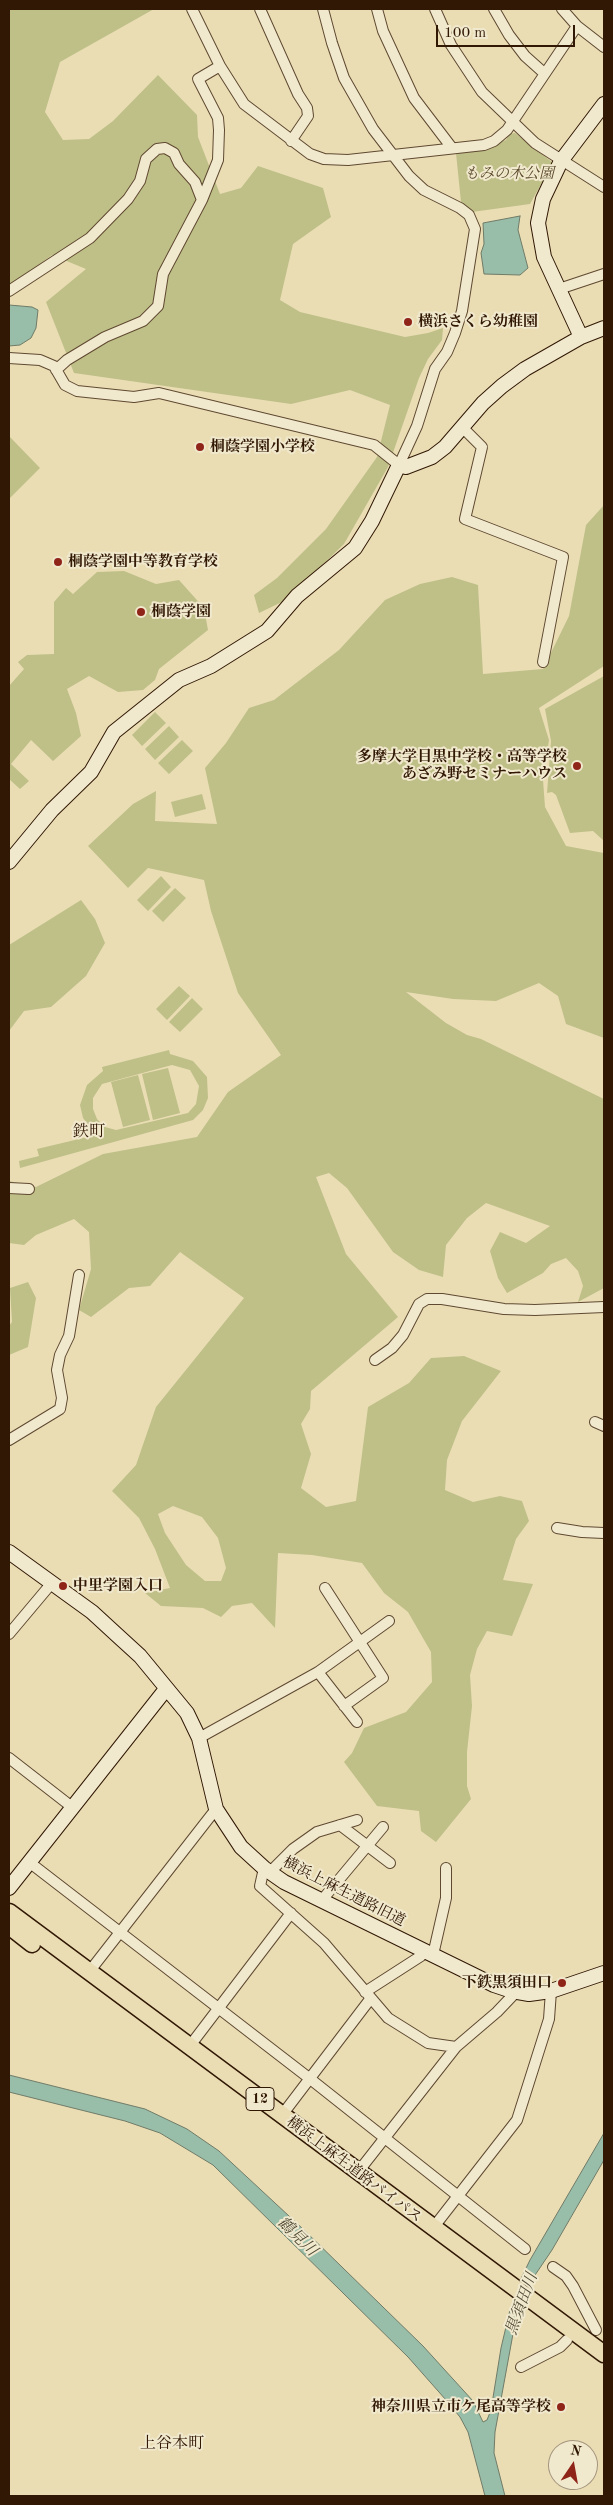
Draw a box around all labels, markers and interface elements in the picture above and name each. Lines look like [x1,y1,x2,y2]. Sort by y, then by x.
scale bar [438,15,577,47]
text: 100 m [444,26,486,41]
park label: もみの木公園 [464,165,554,183]
place label: 横浜さくら幼稚園 [418,313,538,331]
marker: 横浜さくら幼稚園 [402,316,414,328]
place label: 桐蔭学園小学校 [210,438,315,456]
marker: 桐蔭学園小学校 [194,441,206,453]
place label: 桐蔭学園中等教育学校 [68,553,218,571]
marker: 桐蔭学園中等教育学校 [52,556,64,568]
place label: 桐蔭学園 [151,603,211,621]
marker: 桐蔭学園 [135,606,147,618]
place label: 多摩大学目黒中学校・高等学校 あざみ野セミナーハウス [357,748,567,783]
marker: 多摩大学目黒中学校・高等学校 あざみ野セミナーハウス [571,760,583,772]
district label: 鉄町 [73,1122,105,1142]
place label: 中里学園入口 [73,1577,163,1595]
marker: 中里学園入口 [57,1580,69,1592]
street label: 横浜上麻生道路旧道 [280,1853,408,1931]
place label: 下鉄黒須田口 [462,1974,552,1992]
marker: 下鉄黒須田口 [556,1977,568,1989]
road number: 12 [246,2088,274,2110]
street label: 横浜上麻生道路バイパス [283,2113,425,2227]
water label: 鶴見川 [273,2213,321,2261]
water label: 黒須田川 [502,2271,542,2337]
place label: 神奈川県立市ケ尾高等学校 [371,2398,551,2416]
marker: 神奈川県立市ケ尾高等学校 [555,2401,567,2413]
district label: 上谷本町 [140,2434,204,2454]
north arrow [548,2440,598,2490]
text: N [569,2443,583,2459]

